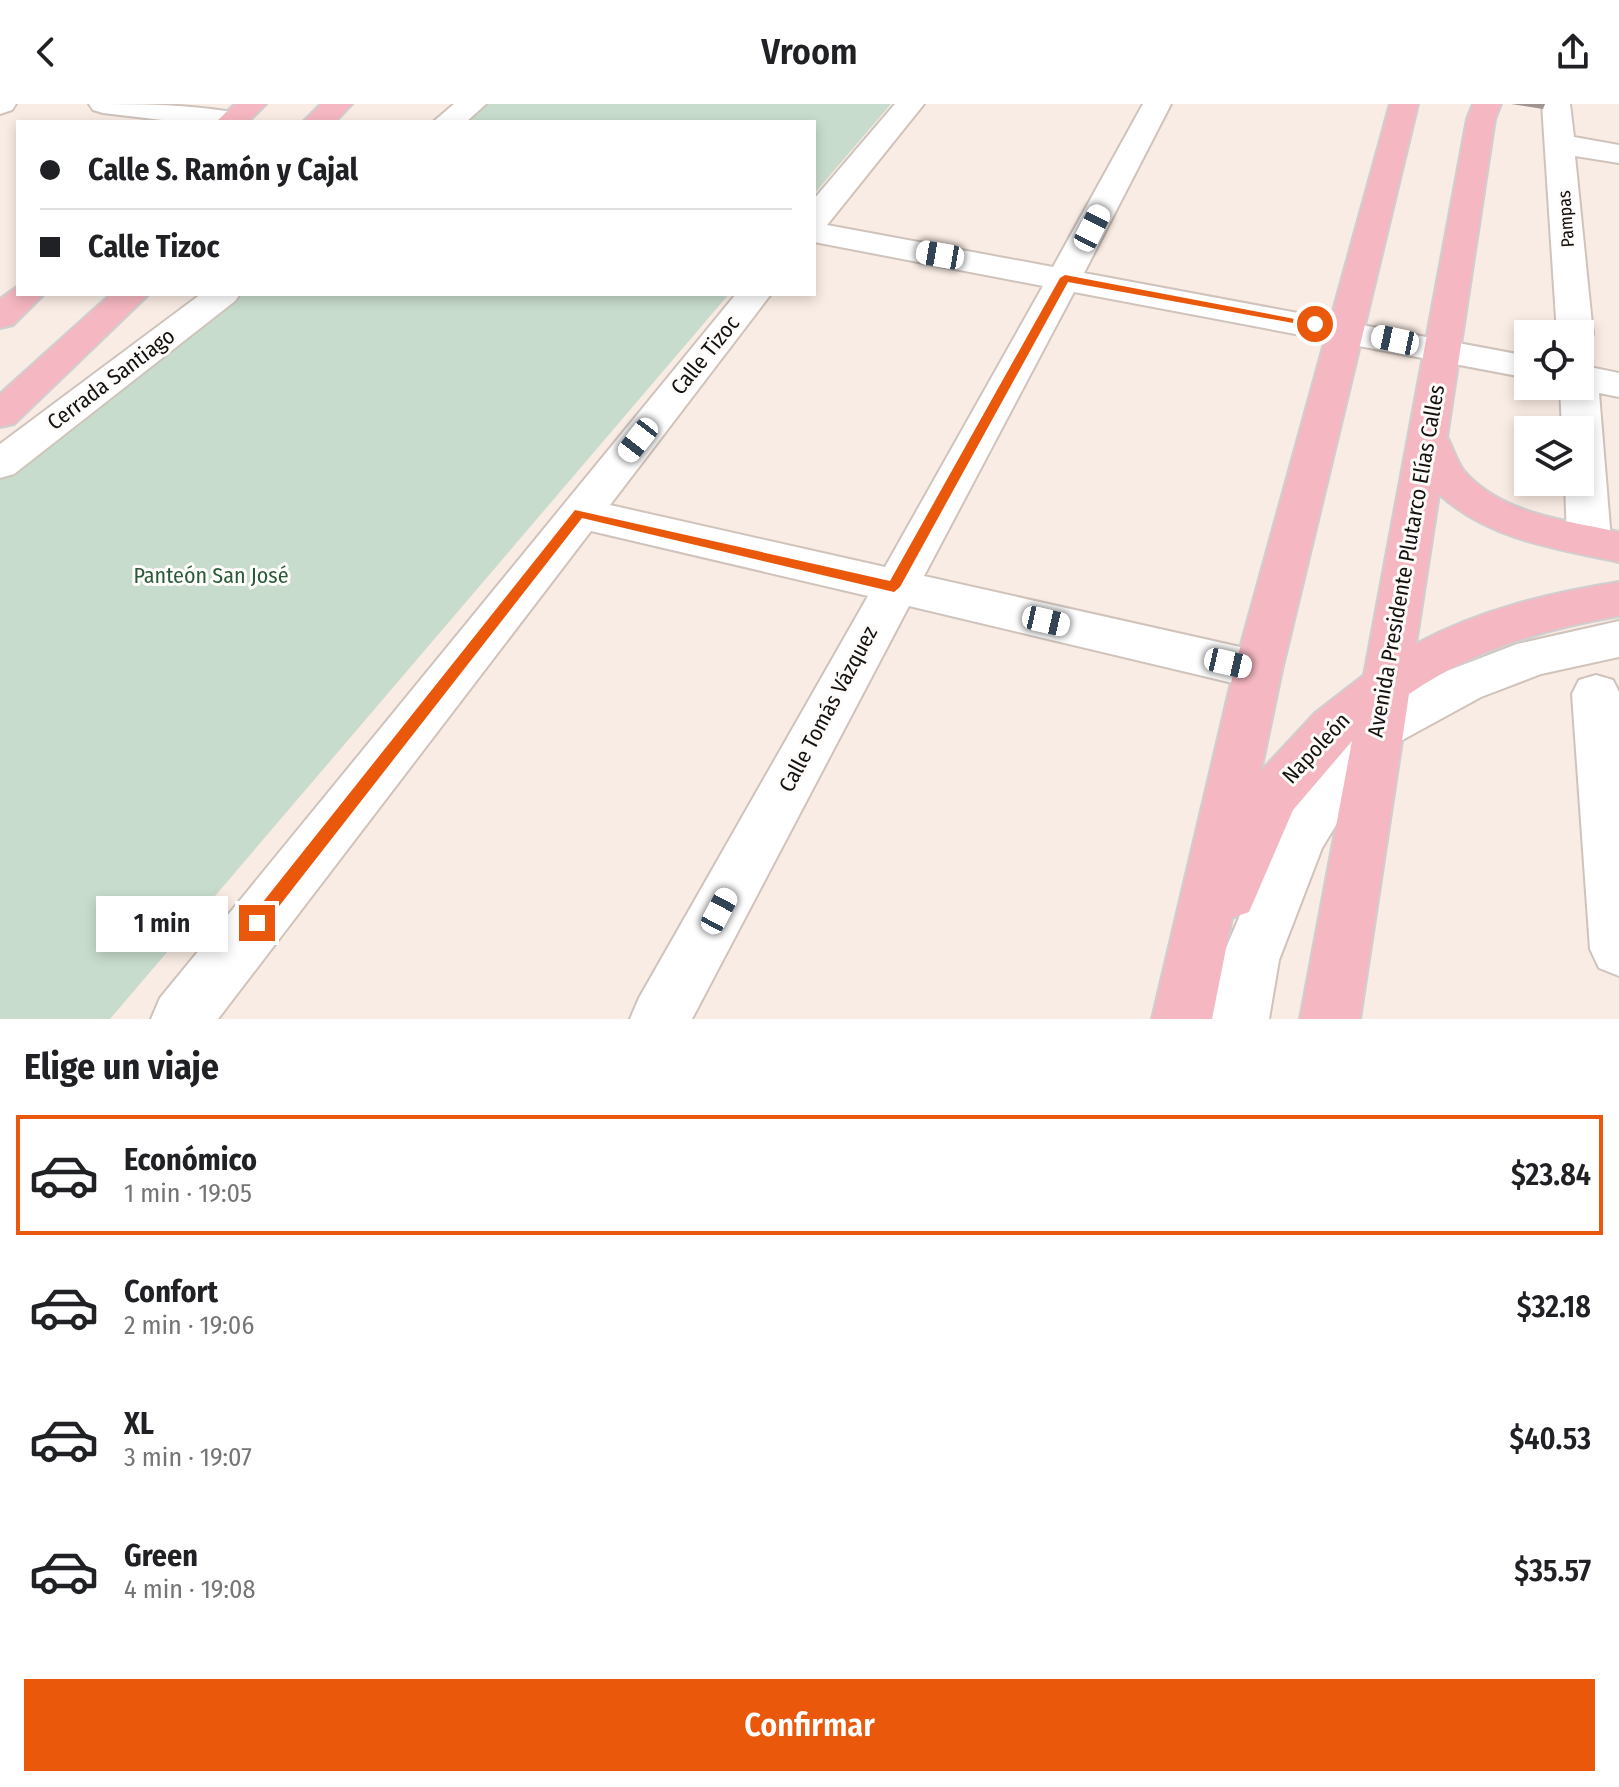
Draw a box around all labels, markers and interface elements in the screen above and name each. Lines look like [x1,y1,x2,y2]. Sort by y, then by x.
icon: back [24,30,68,74]
text: Vroom [761,30,858,74]
icon: share [1551,30,1595,74]
text: Calle S. Ramón y Cajal [88,152,358,188]
street label: Pampas [1553,190,1579,248]
car [1070,201,1114,255]
text: Calle Tizoc [88,229,220,265]
car [914,239,966,271]
route start [1297,306,1333,342]
street label: Calle Tizoc [665,309,746,400]
map controls [1514,320,1594,496]
button: locate [1514,320,1594,400]
street label: Cerrada Santiago [42,322,180,436]
car [1369,323,1421,357]
street label: Avenida Presidente Plutarco Elías Calles [1362,383,1450,739]
car [614,414,662,466]
button: layers [1514,416,1594,496]
park label: Panteón San José [133,562,289,589]
car [1020,604,1072,638]
street label: Calle Tomás Vázquez [773,621,883,797]
car [1202,646,1254,680]
street label: Napoleón [1276,707,1356,789]
car [697,884,741,938]
callout: 1 min [97,895,229,951]
route end [239,905,275,941]
text: 1 min [134,908,190,939]
text: Elige un viaje [24,1045,219,1089]
icon: car [28,1139,100,1211]
text: Económico [124,1142,257,1178]
text: $23.84 [1511,1157,1591,1193]
text: 1 min · 19:05 [124,1178,252,1209]
icon: car [28,1271,100,1343]
text: Confort [124,1274,218,1310]
text: $32.18 [1517,1289,1591,1325]
text: 2 min · 19:06 [124,1310,254,1341]
icon: car [28,1403,100,1475]
text: XL [124,1406,154,1442]
text: $40.53 [1509,1421,1591,1457]
text: 3 min · 19:07 [124,1442,252,1473]
icon: car [28,1535,100,1607]
text: Green [124,1538,198,1574]
text: $35.57 [1514,1553,1591,1589]
text: 4 min · 19:08 [124,1574,256,1605]
button: Confirmar [24,1679,1595,1771]

